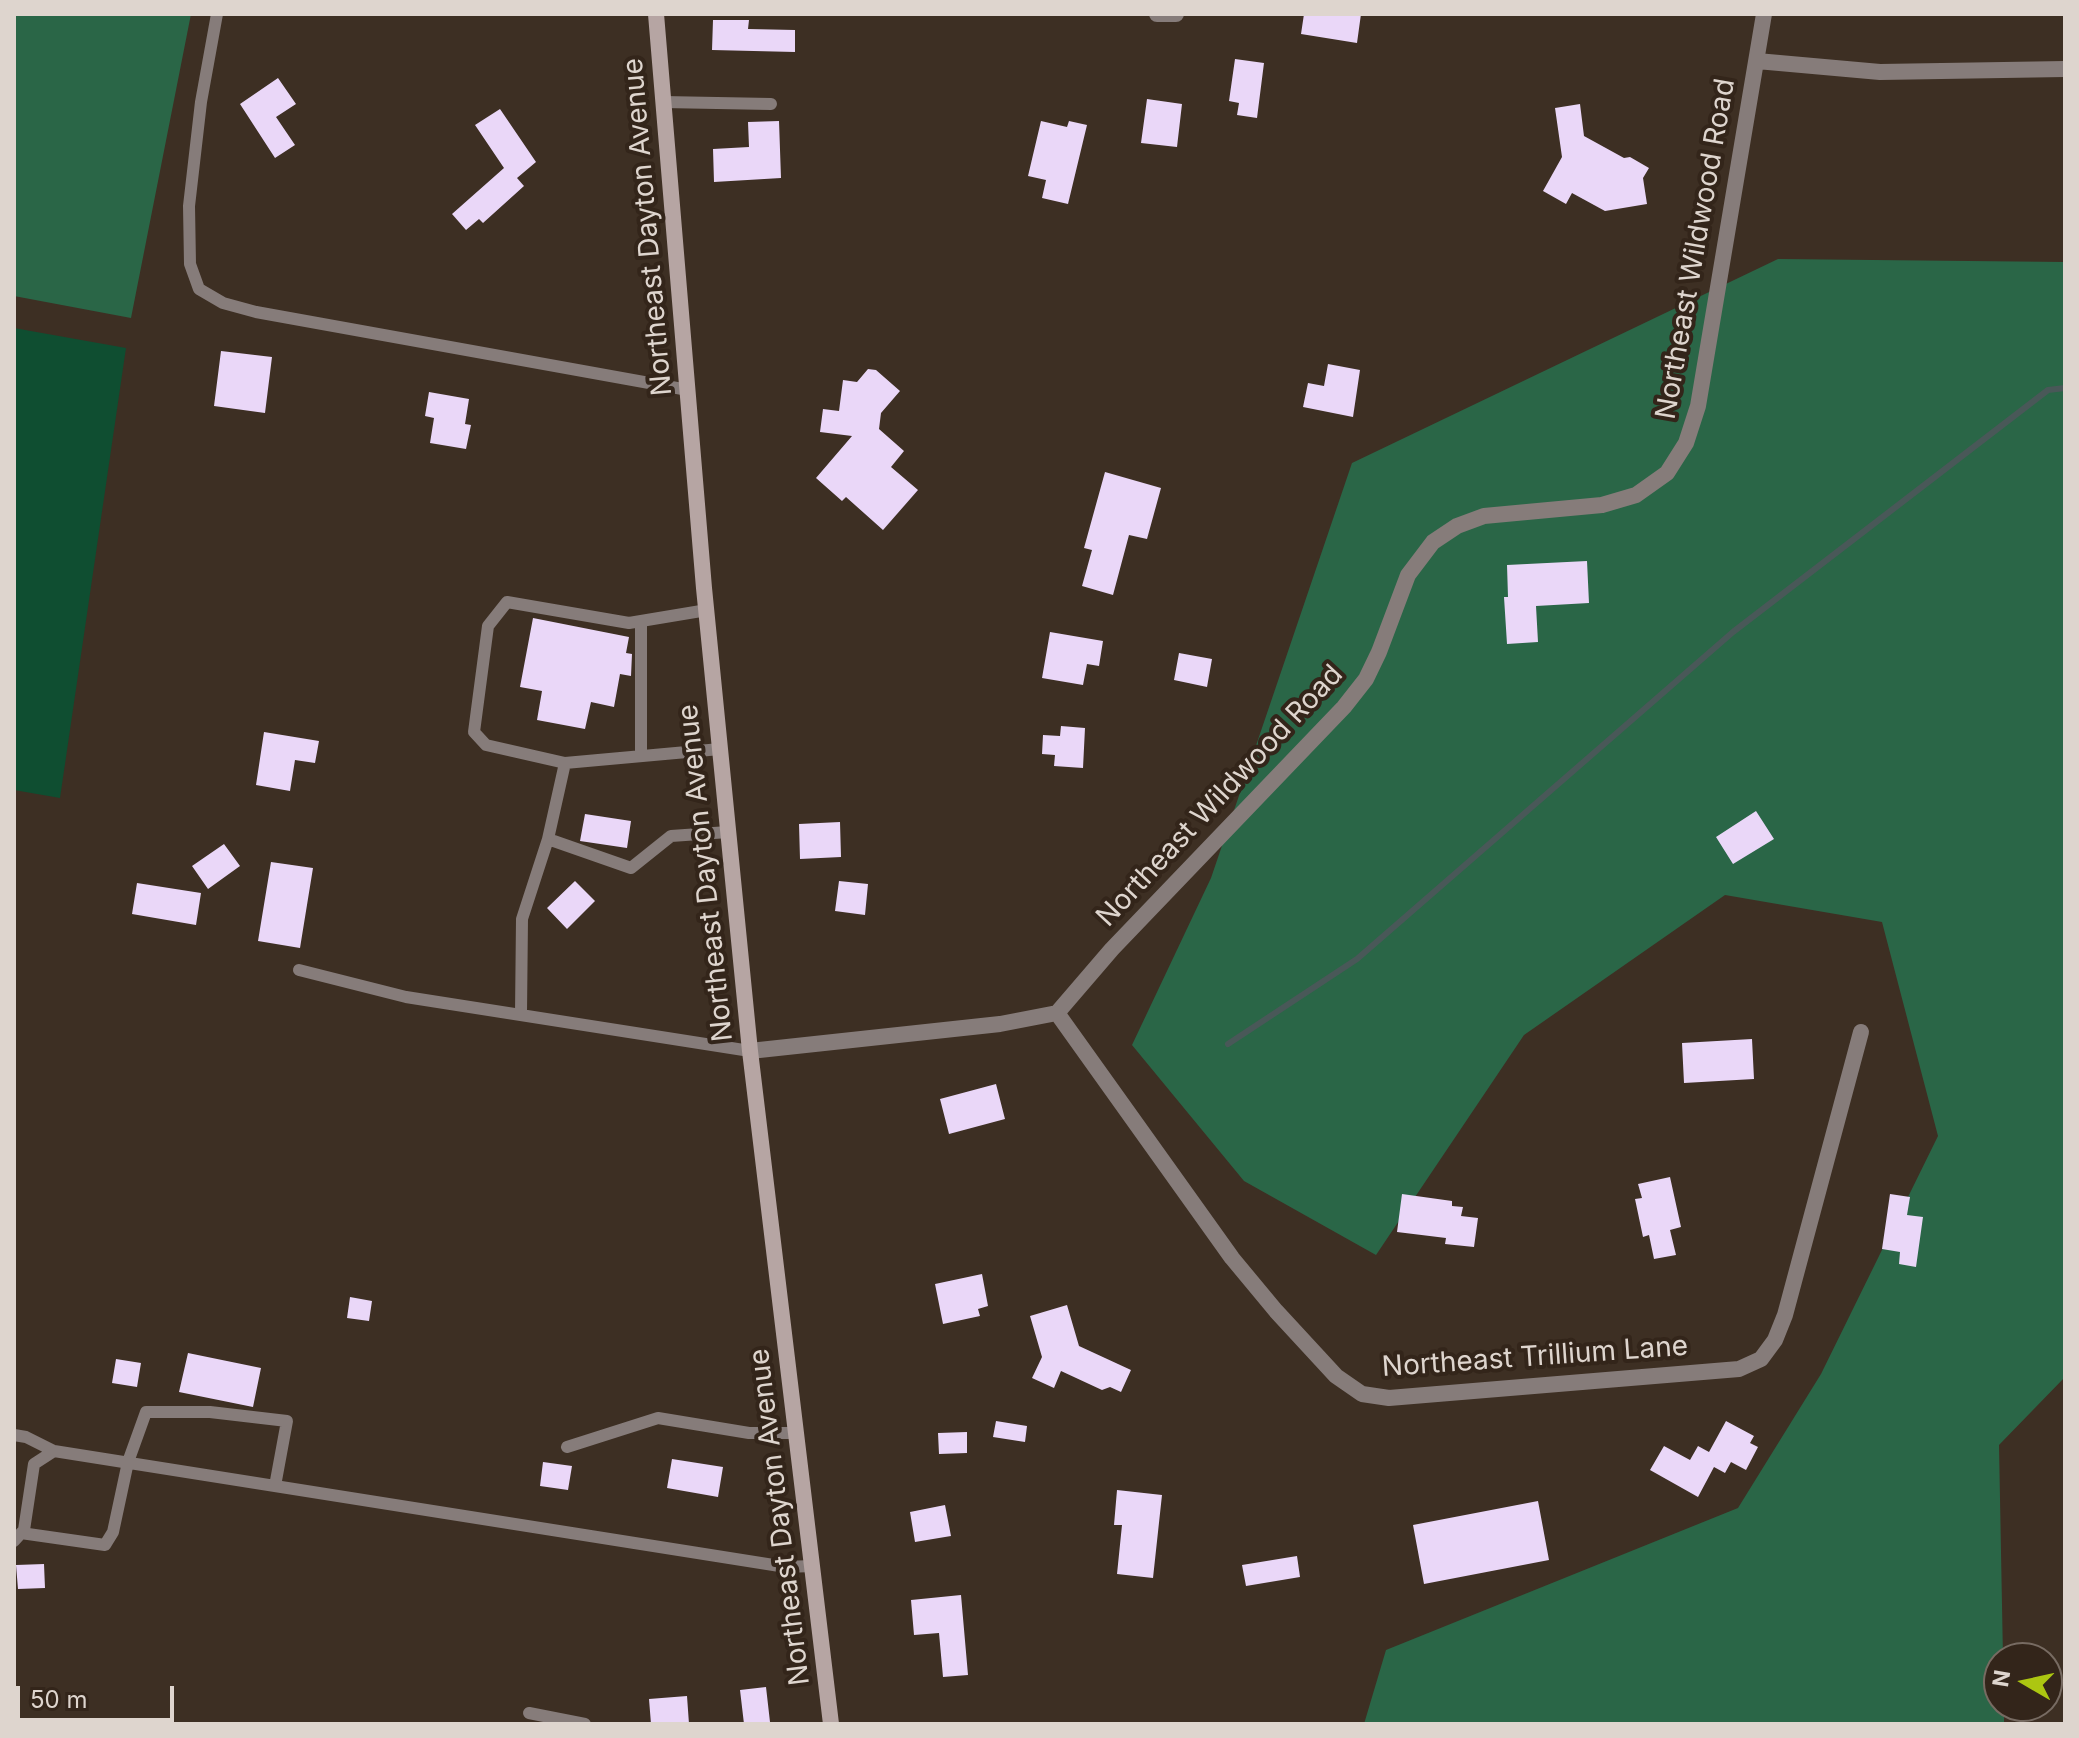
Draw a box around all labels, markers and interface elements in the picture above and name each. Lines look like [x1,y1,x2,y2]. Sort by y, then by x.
street label: Northeast Dayton Avenue [616,57,680,397]
street label: Northeast Wildwood Road [1649,76,1743,422]
street label: Northeast Wildwood Road [1090,658,1350,934]
street label: Northeast Dayton Avenue [672,703,740,1043]
street label: Northeast Trillium Lane [1381,1330,1689,1384]
street label: Northeast Dayton Avenue [743,1347,817,1687]
north arrow [1983,1642,2063,1722]
text: N [1987,1668,2015,1689]
scale bar [20,1670,178,1720]
text: 50 m [30,1685,88,1714]

